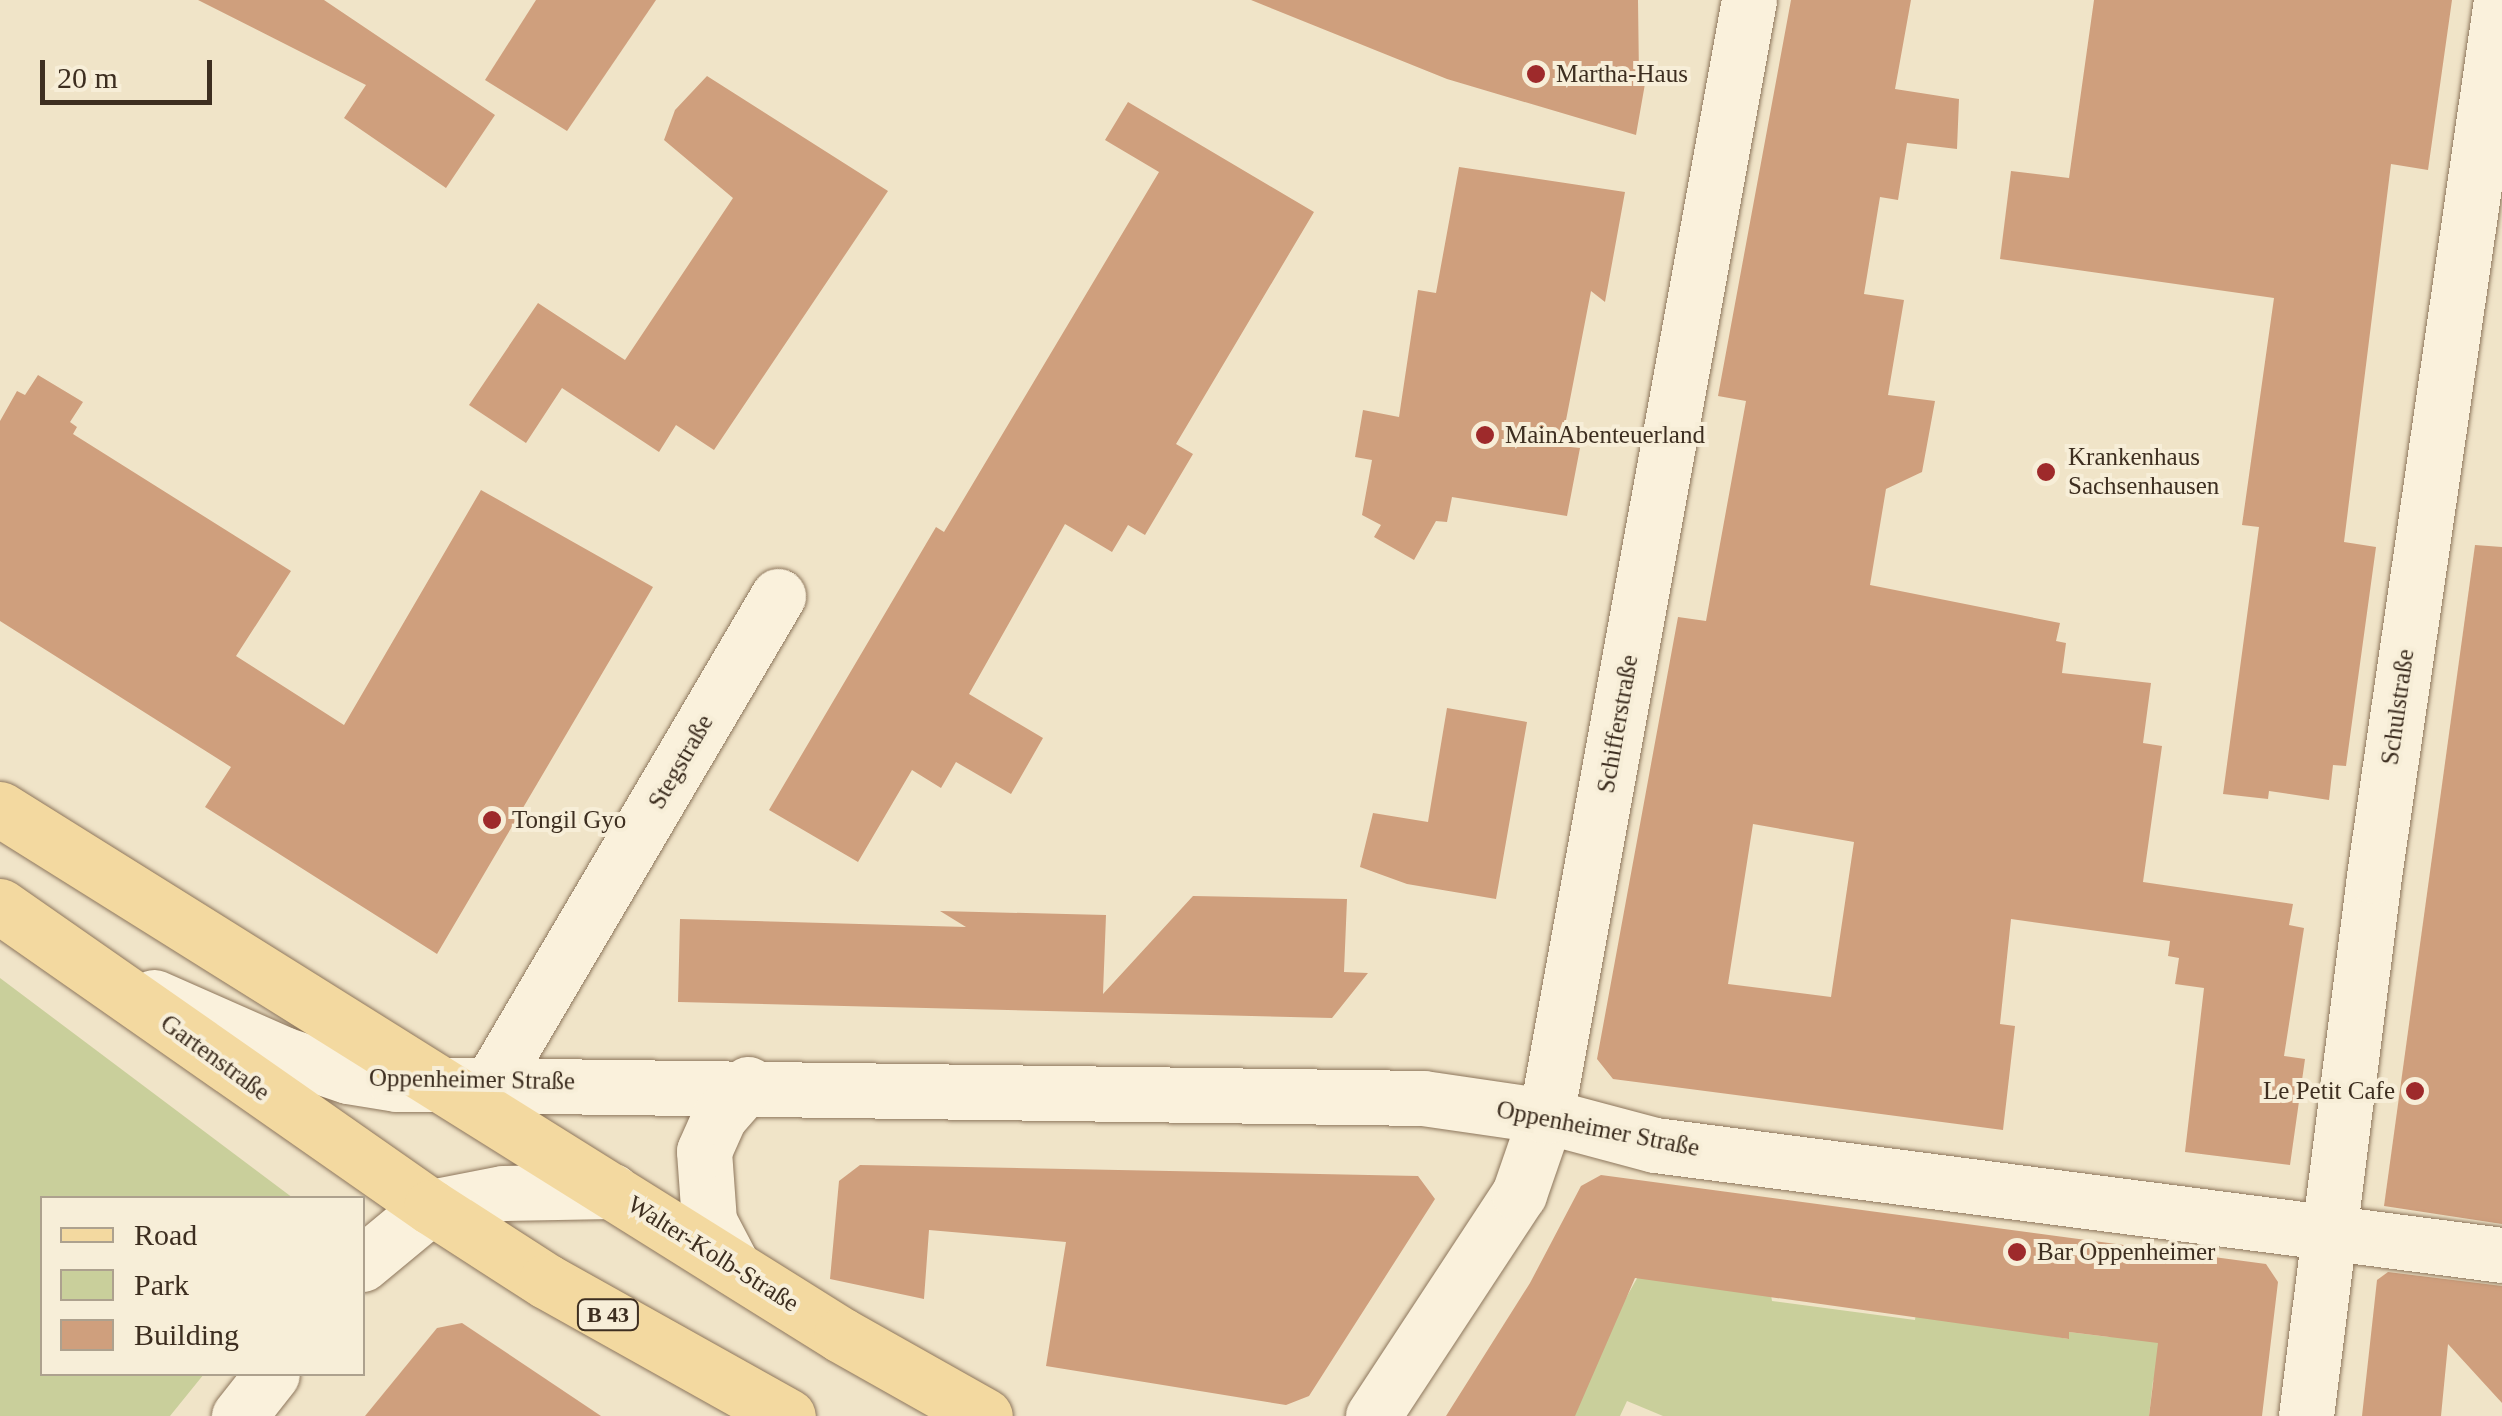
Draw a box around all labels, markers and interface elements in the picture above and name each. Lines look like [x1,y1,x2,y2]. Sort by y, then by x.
scale bar [45,40,218,102]
place label: Martha-Haus [1556,59,1688,89]
text: 20 m [57,61,118,94]
marker: Martha-Haus [1525,63,1547,85]
place label: MainAbenteuerland [1505,420,1705,450]
marker: MainAbenteuerland [1474,424,1496,446]
place label: Krankenhaus Sachsenhausen [2068,443,2219,502]
marker: Krankenhaus Sachsenhausen [2033,459,2059,485]
street label: Schulstraße [2375,647,2421,767]
street label: Schifferstraße [1591,653,1645,795]
street label: Stegstraße [642,709,720,815]
place label: Tongil Gyo [512,805,626,835]
marker: Tongil Gyo [481,809,503,831]
street label: Gartenstraße [155,1008,275,1108]
street label: Oppenheimer Straße [369,1063,575,1097]
place label: Le Petit Cafe [2263,1076,2395,1106]
marker: Le Petit Cafe [2404,1080,2426,1102]
street label: Oppenheimer Straße [1494,1095,1702,1163]
street label: Walter-Kolb-Straße [622,1189,804,1319]
legend [40,1196,365,1376]
text: Road [134,1218,197,1251]
place label: Bar Oppenheimer [2037,1237,2215,1267]
marker: Bar Oppenheimer [2006,1241,2028,1263]
text: Park [134,1268,189,1301]
road number: B 43 [576,1298,640,1332]
text: Building [134,1318,239,1351]

